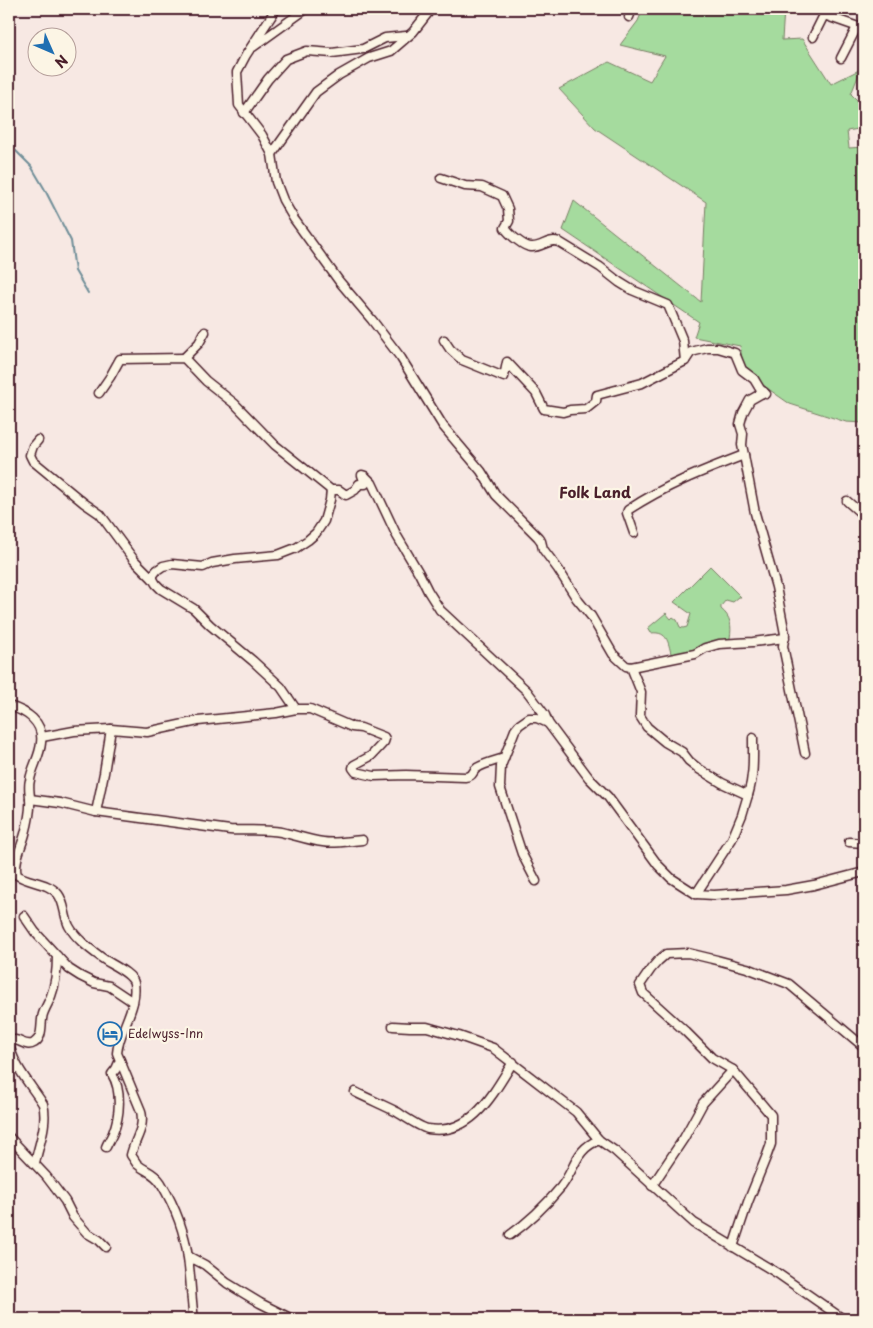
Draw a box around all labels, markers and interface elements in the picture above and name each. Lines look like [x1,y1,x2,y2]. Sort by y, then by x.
north arrow [28,28,78,78]
text: N [50,50,73,73]
district label: Folk Land [559,480,631,503]
hotel icon: Edelwyss-Inn [97,1021,123,1047]
place label: Edelwyss-Inn [128,1024,203,1042]

